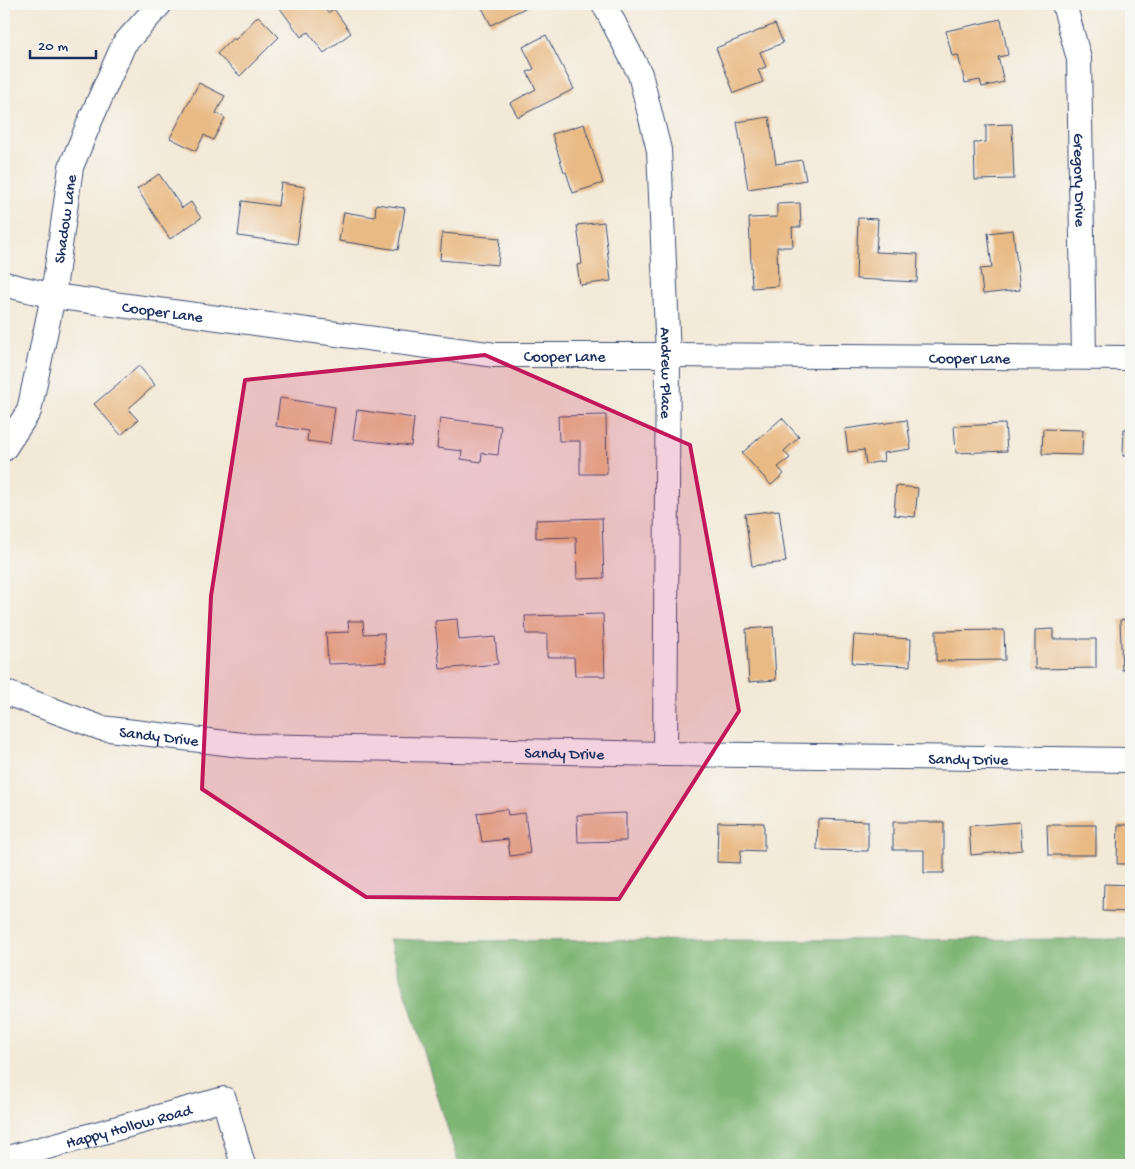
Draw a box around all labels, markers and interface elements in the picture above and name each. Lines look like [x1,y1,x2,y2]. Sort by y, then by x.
scale bar [30,28,96,60]
text: 20 m [38,38,68,56]
street label: Gregory Drive [1067,133,1088,228]
street label: Shadow Lane [52,173,83,265]
street label: Cooper Lane [120,299,205,329]
street label: Andrew Place [654,327,674,419]
street label: Cooper Lane [524,349,606,368]
street label: Cooper Lane [929,351,1011,370]
street label: Sandy Drive [118,724,200,753]
street label: Sandy Drive [524,745,605,766]
street label: Sandy Drive [928,751,1009,771]
street label: Happy Hollow Road [64,1102,196,1155]

